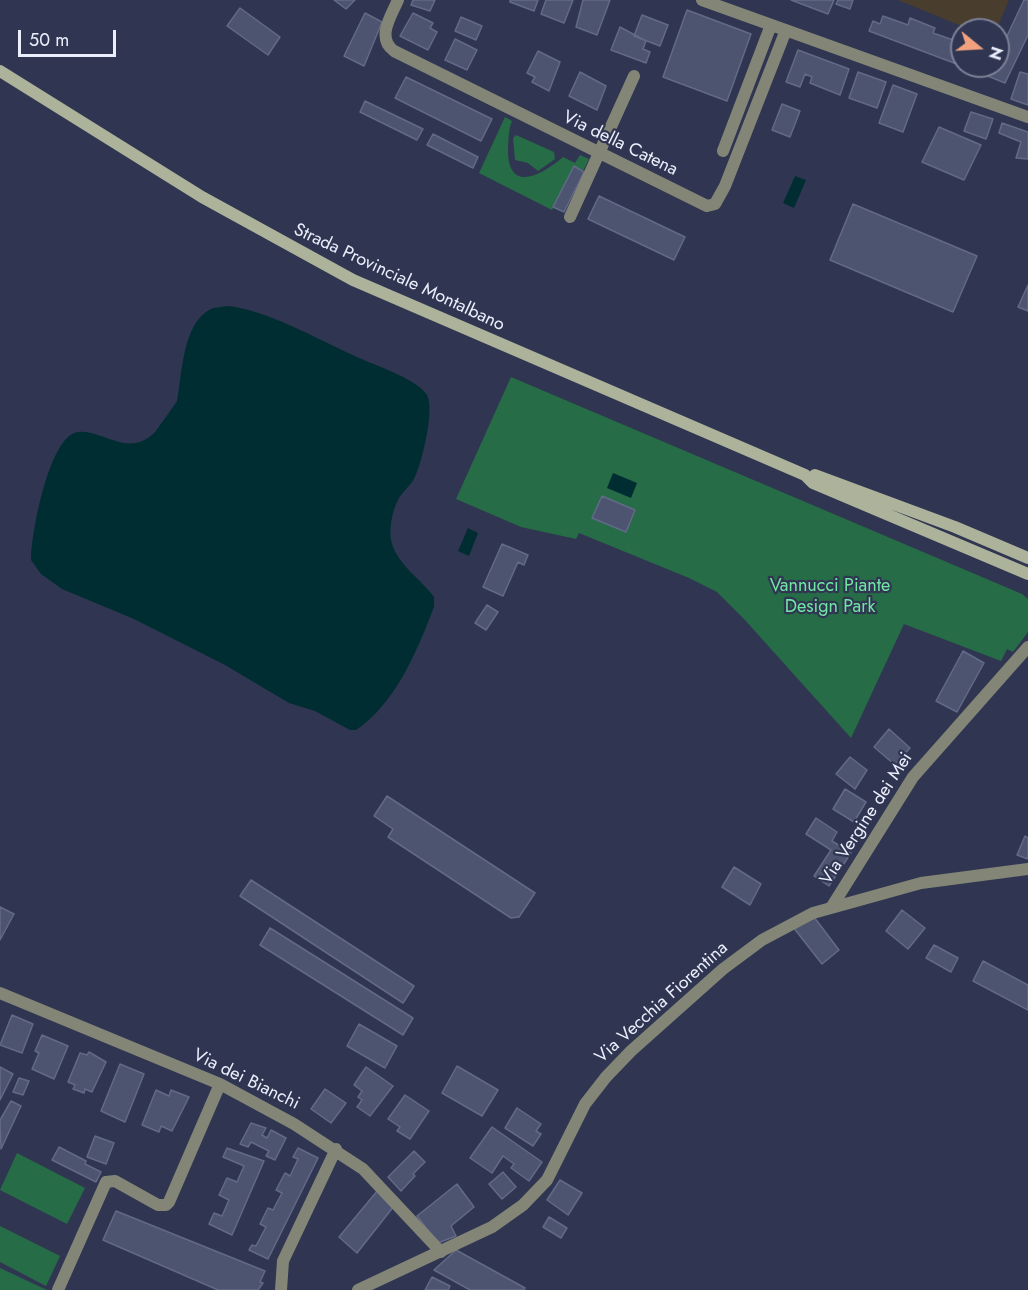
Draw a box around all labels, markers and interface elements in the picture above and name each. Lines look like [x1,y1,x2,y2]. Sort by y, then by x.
scale bar [21,18,118,56]
north arrow [950,18,1010,78]
text: 50 m [29,27,69,53]
text: N [983,43,1009,63]
street label: Via della Catena [559,107,681,181]
street label: Strada Provinciale Montalbano [290,220,508,336]
park label: Vannucci Piante Design Park [770,576,890,618]
street label: Via Vergine dei Mei [816,749,918,889]
street label: Via Vecchia Fiorentina [591,938,733,1068]
street label: Via dei Bianchi [189,1045,303,1115]

